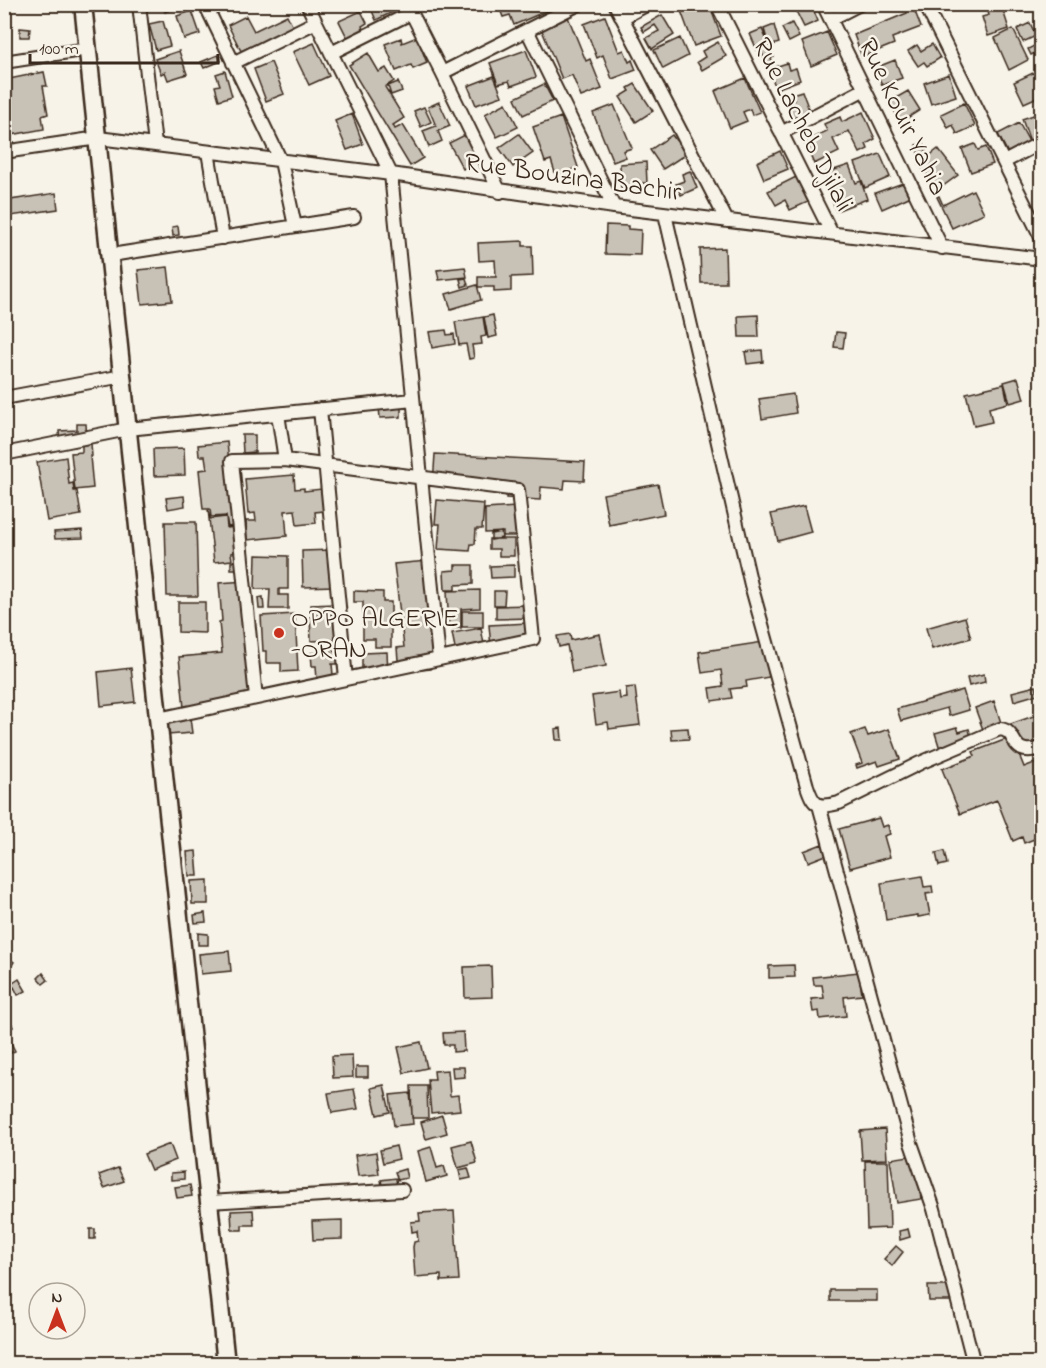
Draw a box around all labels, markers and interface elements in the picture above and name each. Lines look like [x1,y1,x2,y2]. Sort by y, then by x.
scale bar [30,27,218,65]
street label: Rue Lacheb Djilali [741,32,862,219]
street label: Rue Kouir Yahia [847,32,957,202]
text: 100 m [39,37,79,63]
street label: Rue Bouzina Bachir [462,144,684,213]
place label: OPPO ALGERIE -ORAN [291,600,459,670]
marker: OPPO ALGERIE -ORAN [272,626,286,640]
north arrow [27,1281,87,1341]
text: N [52,1286,63,1310]

